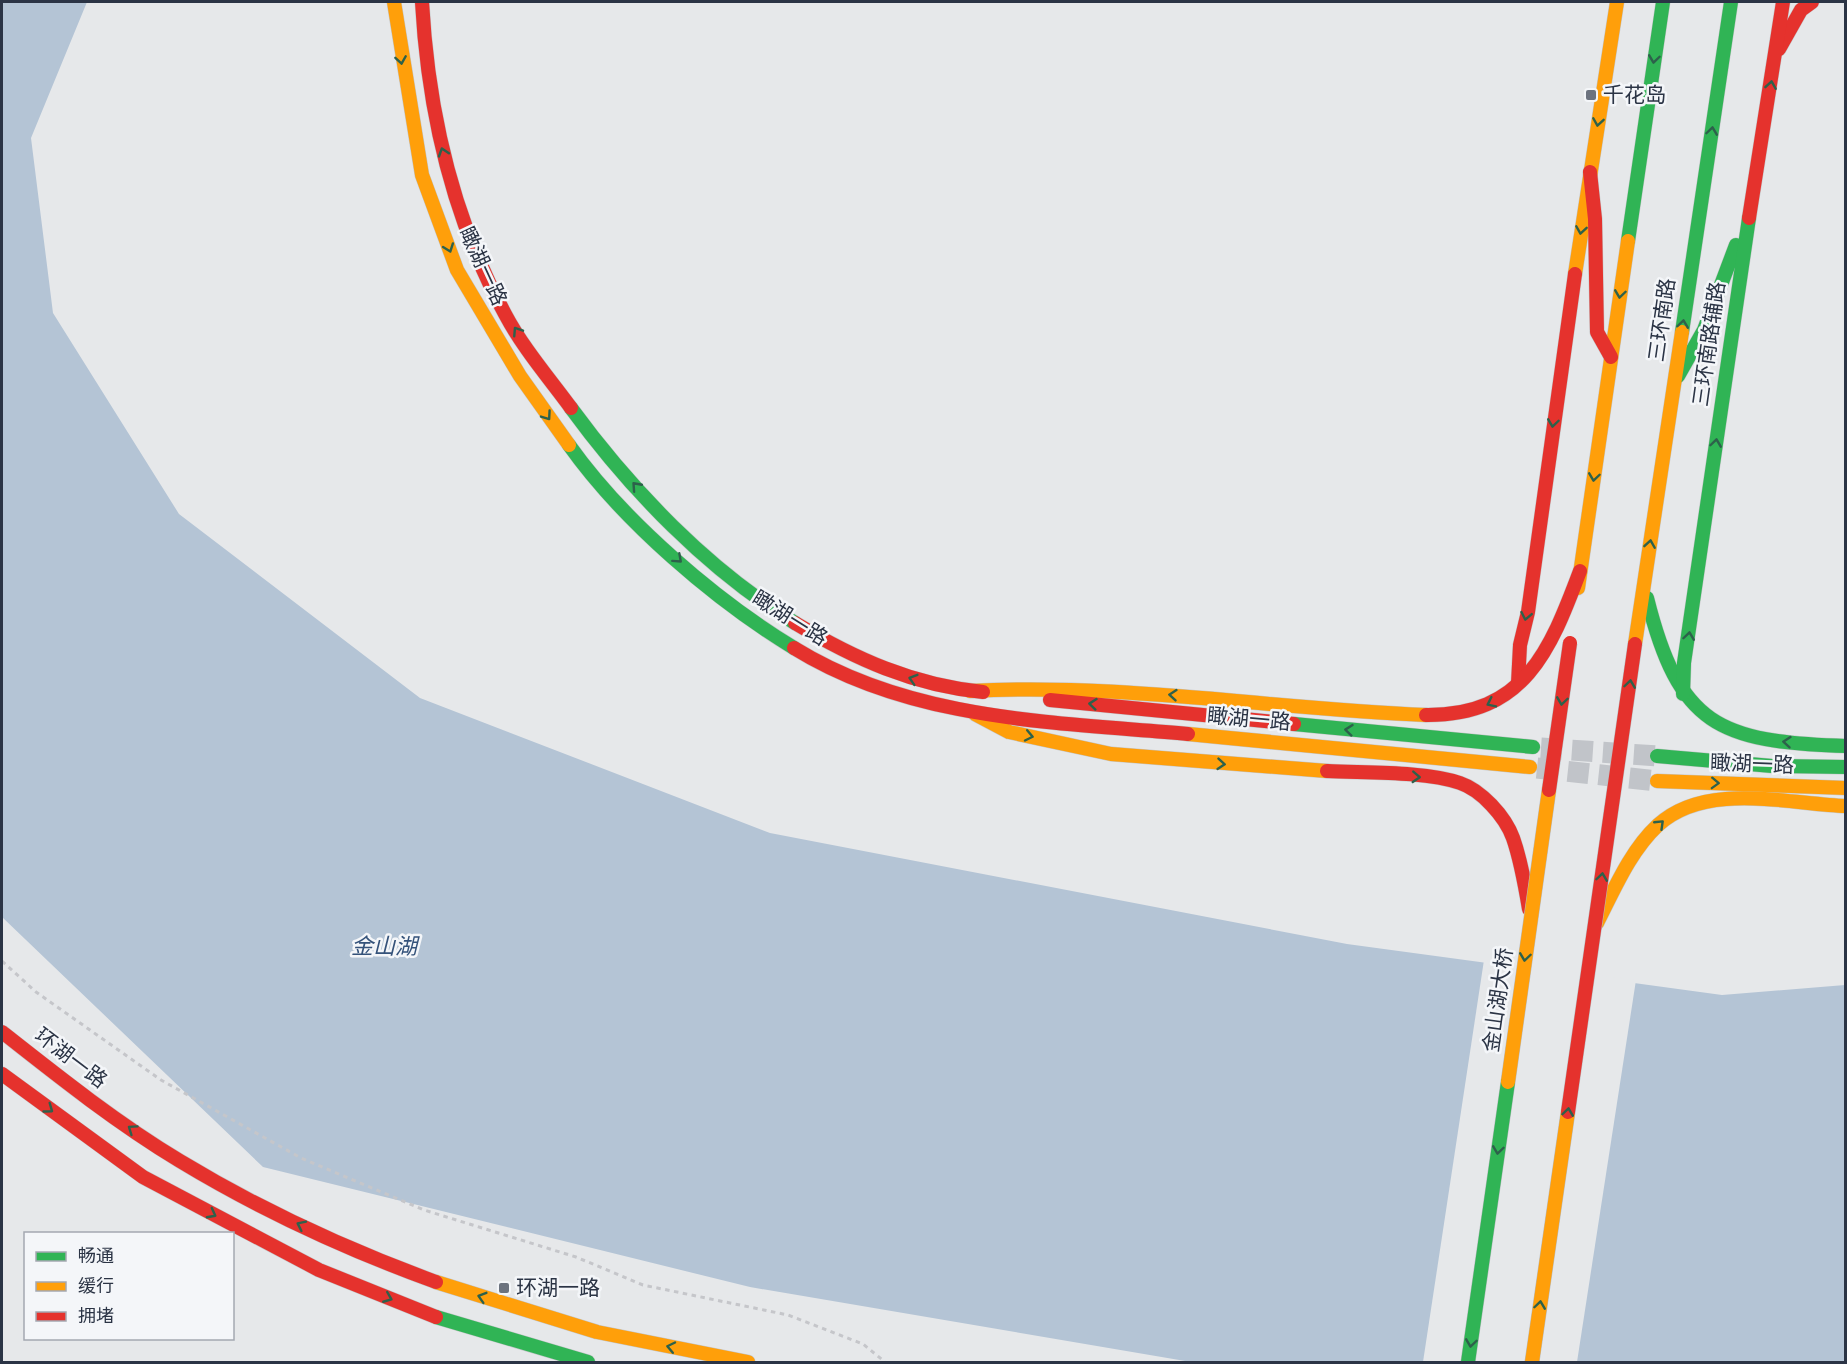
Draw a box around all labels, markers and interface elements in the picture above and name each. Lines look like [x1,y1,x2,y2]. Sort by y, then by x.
one-way arrow [394,54,407,64]
one-way arrow [1649,55,1661,64]
place label: 千花岛 [1603,81,1666,107]
one-way arrow [1764,81,1776,90]
marker: 千花岛 [1584,88,1598,102]
one-way arrow [1593,117,1605,126]
one-way arrow [1705,126,1717,135]
one-way arrow [438,147,450,158]
street label: 瞰湖一路 [454,222,513,309]
one-way arrow [1576,225,1588,235]
one-way arrow [442,242,455,253]
street label: 三环南路 [1642,276,1680,363]
street label: 三环南路辅路 [1686,280,1730,408]
one-way arrow [1615,289,1627,299]
one-way arrow [1676,319,1689,329]
one-way arrow [514,327,525,338]
one-way arrow [540,409,551,420]
one-way arrow [1547,418,1560,428]
one-way arrow [1710,438,1722,448]
one-way arrow [1588,473,1600,482]
one-way arrow [632,482,643,493]
one-way arrow [1644,540,1656,549]
one-way arrow [671,552,682,563]
street label: 瞰湖一路 [748,584,833,650]
one-way arrow [1520,611,1533,621]
one-way arrow [1682,631,1694,641]
one-way arrow [908,674,919,686]
one-way arrow [1623,679,1635,689]
one-way arrow [1168,689,1177,702]
one-way arrow [1487,696,1497,707]
one-way arrow [1556,696,1568,706]
one-way arrow [1088,698,1097,711]
street label: 瞰湖一路 [1206,701,1292,735]
one-way arrow [1345,724,1354,737]
one-way arrow [1024,729,1034,742]
one-way arrow [1783,736,1792,749]
street label: 瞰湖一路 [1710,749,1794,777]
one-way arrow [1217,757,1226,770]
one-way arrow [1411,770,1420,783]
one-way arrow [1711,777,1720,790]
one-way arrow [1652,821,1663,832]
one-way arrow [1595,872,1607,882]
water label: 金山湖 [351,932,420,959]
street label: 金山湖大桥 [1477,946,1517,1054]
one-way arrow [1520,952,1532,961]
street label: 环湖一路 [30,1022,113,1093]
one-way arrow [42,1102,53,1113]
one-way arrow [1562,1107,1574,1116]
one-way arrow [127,1125,138,1136]
one-way arrow [1492,1145,1504,1154]
one-way arrow [206,1207,217,1218]
one-way arrow [297,1220,308,1232]
legend [24,1232,234,1340]
text: 畅通 [78,1244,114,1266]
text: 缓行 [78,1274,114,1296]
place label: 环湖一路 [516,1274,600,1300]
marker: 环湖一路 [497,1281,511,1295]
one-way arrow [382,1291,393,1303]
one-way arrow [477,1292,488,1304]
one-way arrow [1534,1300,1546,1309]
text: 拥堵 [78,1304,114,1326]
one-way arrow [1465,1338,1477,1347]
one-way arrow [666,1341,676,1354]

